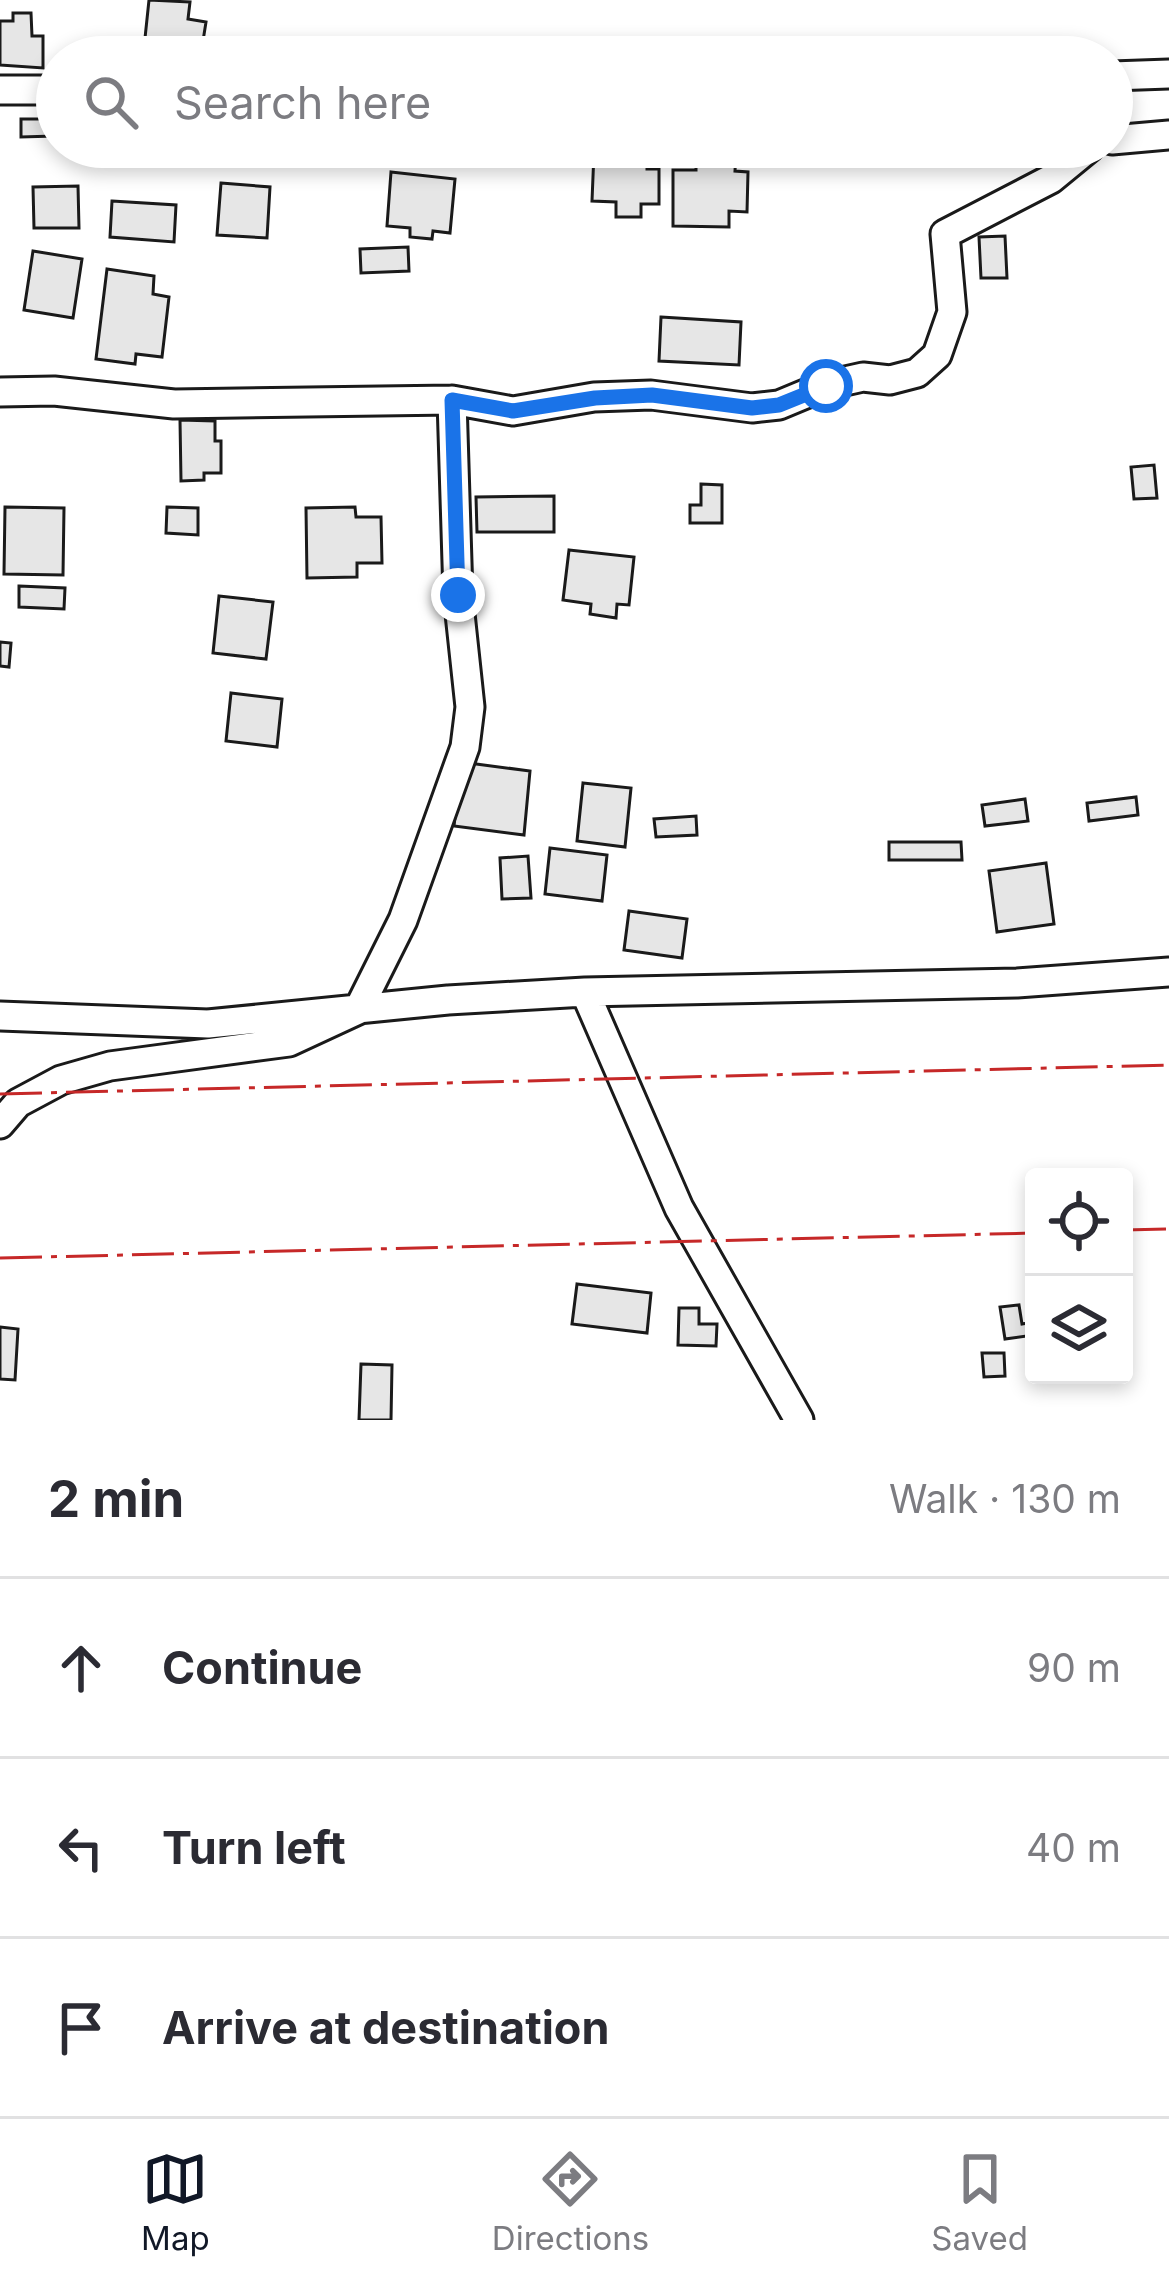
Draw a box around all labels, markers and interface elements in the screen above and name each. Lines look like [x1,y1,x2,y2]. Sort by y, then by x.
search box [36,36,1133,168]
icon: search [78,69,144,135]
text: Search here [174,75,431,130]
route start [799,359,853,413]
route end [431,568,485,622]
map controls [1025,1168,1133,1384]
button: locate [1025,1168,1133,1276]
button: layers [1025,1276,1133,1384]
text: 2 min [48,1468,184,1529]
text: Walk · 130 m [889,1475,1121,1522]
icon: ahead [48,1635,114,1701]
text: Continue [162,1640,362,1695]
text: 90 m [1027,1644,1121,1691]
icon: left [48,1815,114,1881]
text: Turn left [162,1820,346,1875]
text: 40 m [1026,1824,1121,1871]
icon: arrive [48,1995,114,2061]
text: Arrive at destination [162,2000,609,2055]
tab: Map [141,2146,210,2258]
tab: Directions [492,2146,649,2258]
tab: Saved [931,2146,1028,2258]

